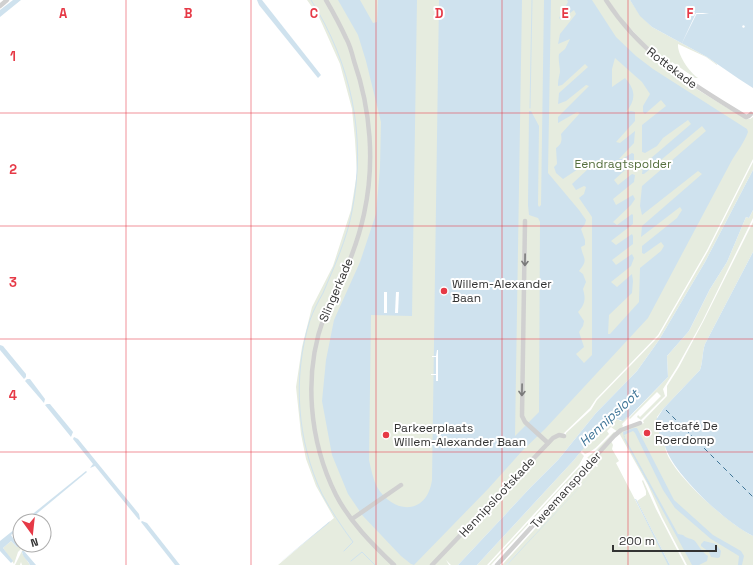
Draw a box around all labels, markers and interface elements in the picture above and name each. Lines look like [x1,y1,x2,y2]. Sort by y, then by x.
text: A [59,5,68,22]
text: B [184,5,193,22]
text: C [310,5,318,22]
text: D [435,5,444,22]
text: E [561,5,569,22]
text: F [687,5,694,22]
street label: Rottekade [643,44,701,92]
text: 1 [10,48,16,65]
park label: Eendragtspolder [575,156,672,172]
text: 2 [9,161,17,178]
one-way arrow [521,253,528,266]
street label: Slingerkade [315,256,357,324]
text: 3 [9,274,17,291]
place label: Willem-Alexander Baan [452,276,552,306]
marker: Willem-Alexander Baan [439,286,449,296]
one-way arrow [519,383,526,396]
water label: Hennipsloot [576,385,643,450]
text: 4 [9,387,17,404]
place label: Eetcafé De Roerdomp [655,418,718,448]
place label: Parkeerplaats Willem-Alexander Baan [394,420,526,450]
marker: Eetcafé De Roerdomp [642,428,652,438]
marker: Parkeerplaats Willem-Alexander Baan [381,430,391,440]
street label: Tweemanspolder [527,448,605,532]
street label: Hennipslootskade [456,454,538,540]
north arrow [12,513,52,553]
scale bar [613,527,716,553]
text: 200 m [619,533,655,549]
text: N [29,535,40,550]

